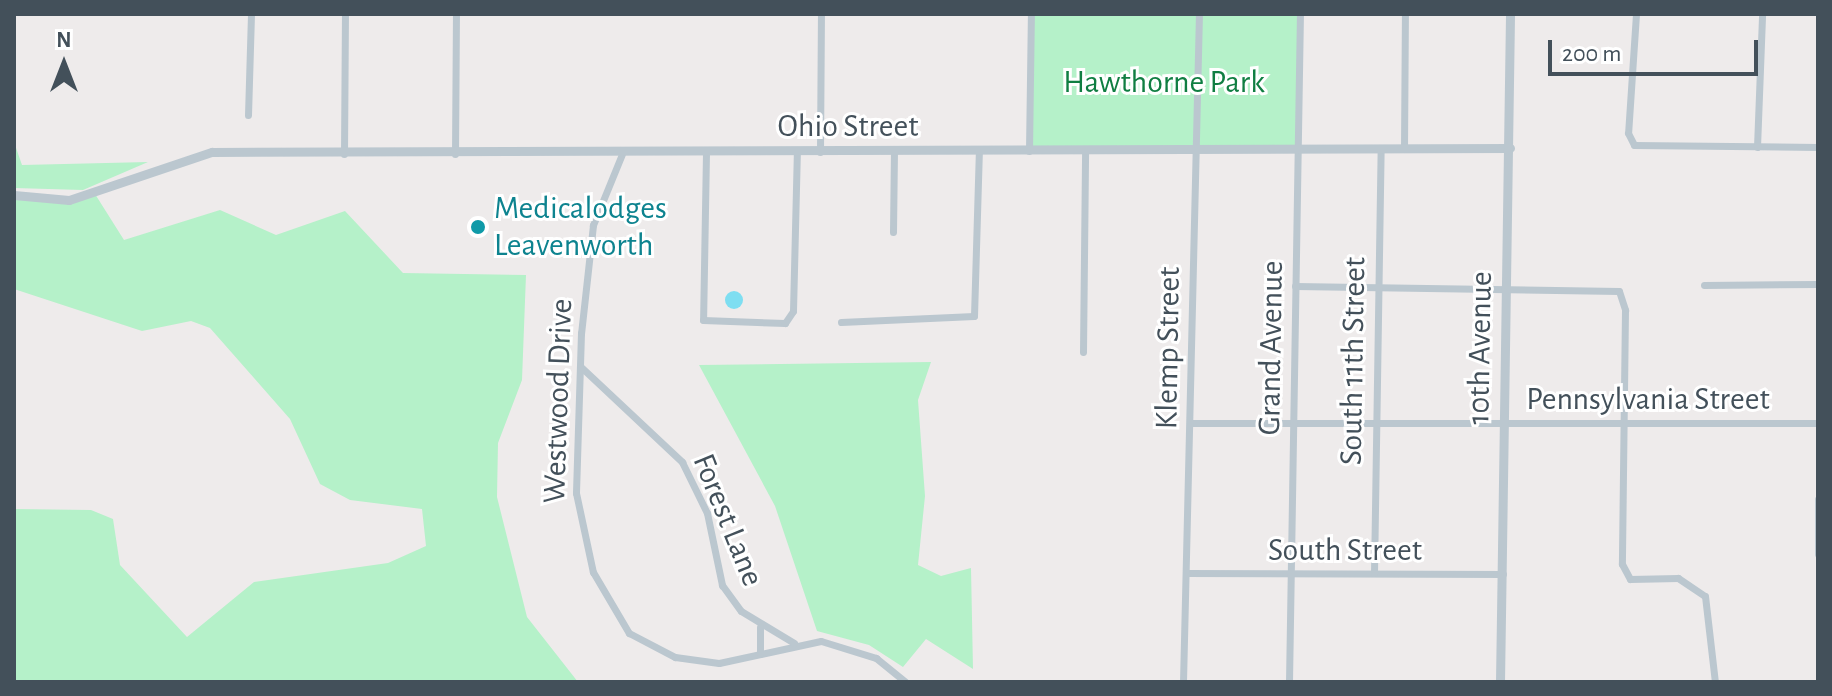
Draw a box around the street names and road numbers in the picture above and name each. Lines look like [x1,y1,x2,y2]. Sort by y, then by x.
street label: Ohio Street [777,107,919,145]
street label: South 11th Street [1332,257,1374,465]
street label: Grand Avenue [1250,260,1292,436]
street label: Klemp Street [1147,266,1189,430]
street label: 10th Avenue [1459,271,1501,425]
street label: Westwood Drive [535,298,581,504]
street label: Pennsylvania Street [1526,380,1770,418]
street label: Forest Lane [684,448,772,592]
street label: South Street [1268,531,1422,569]

